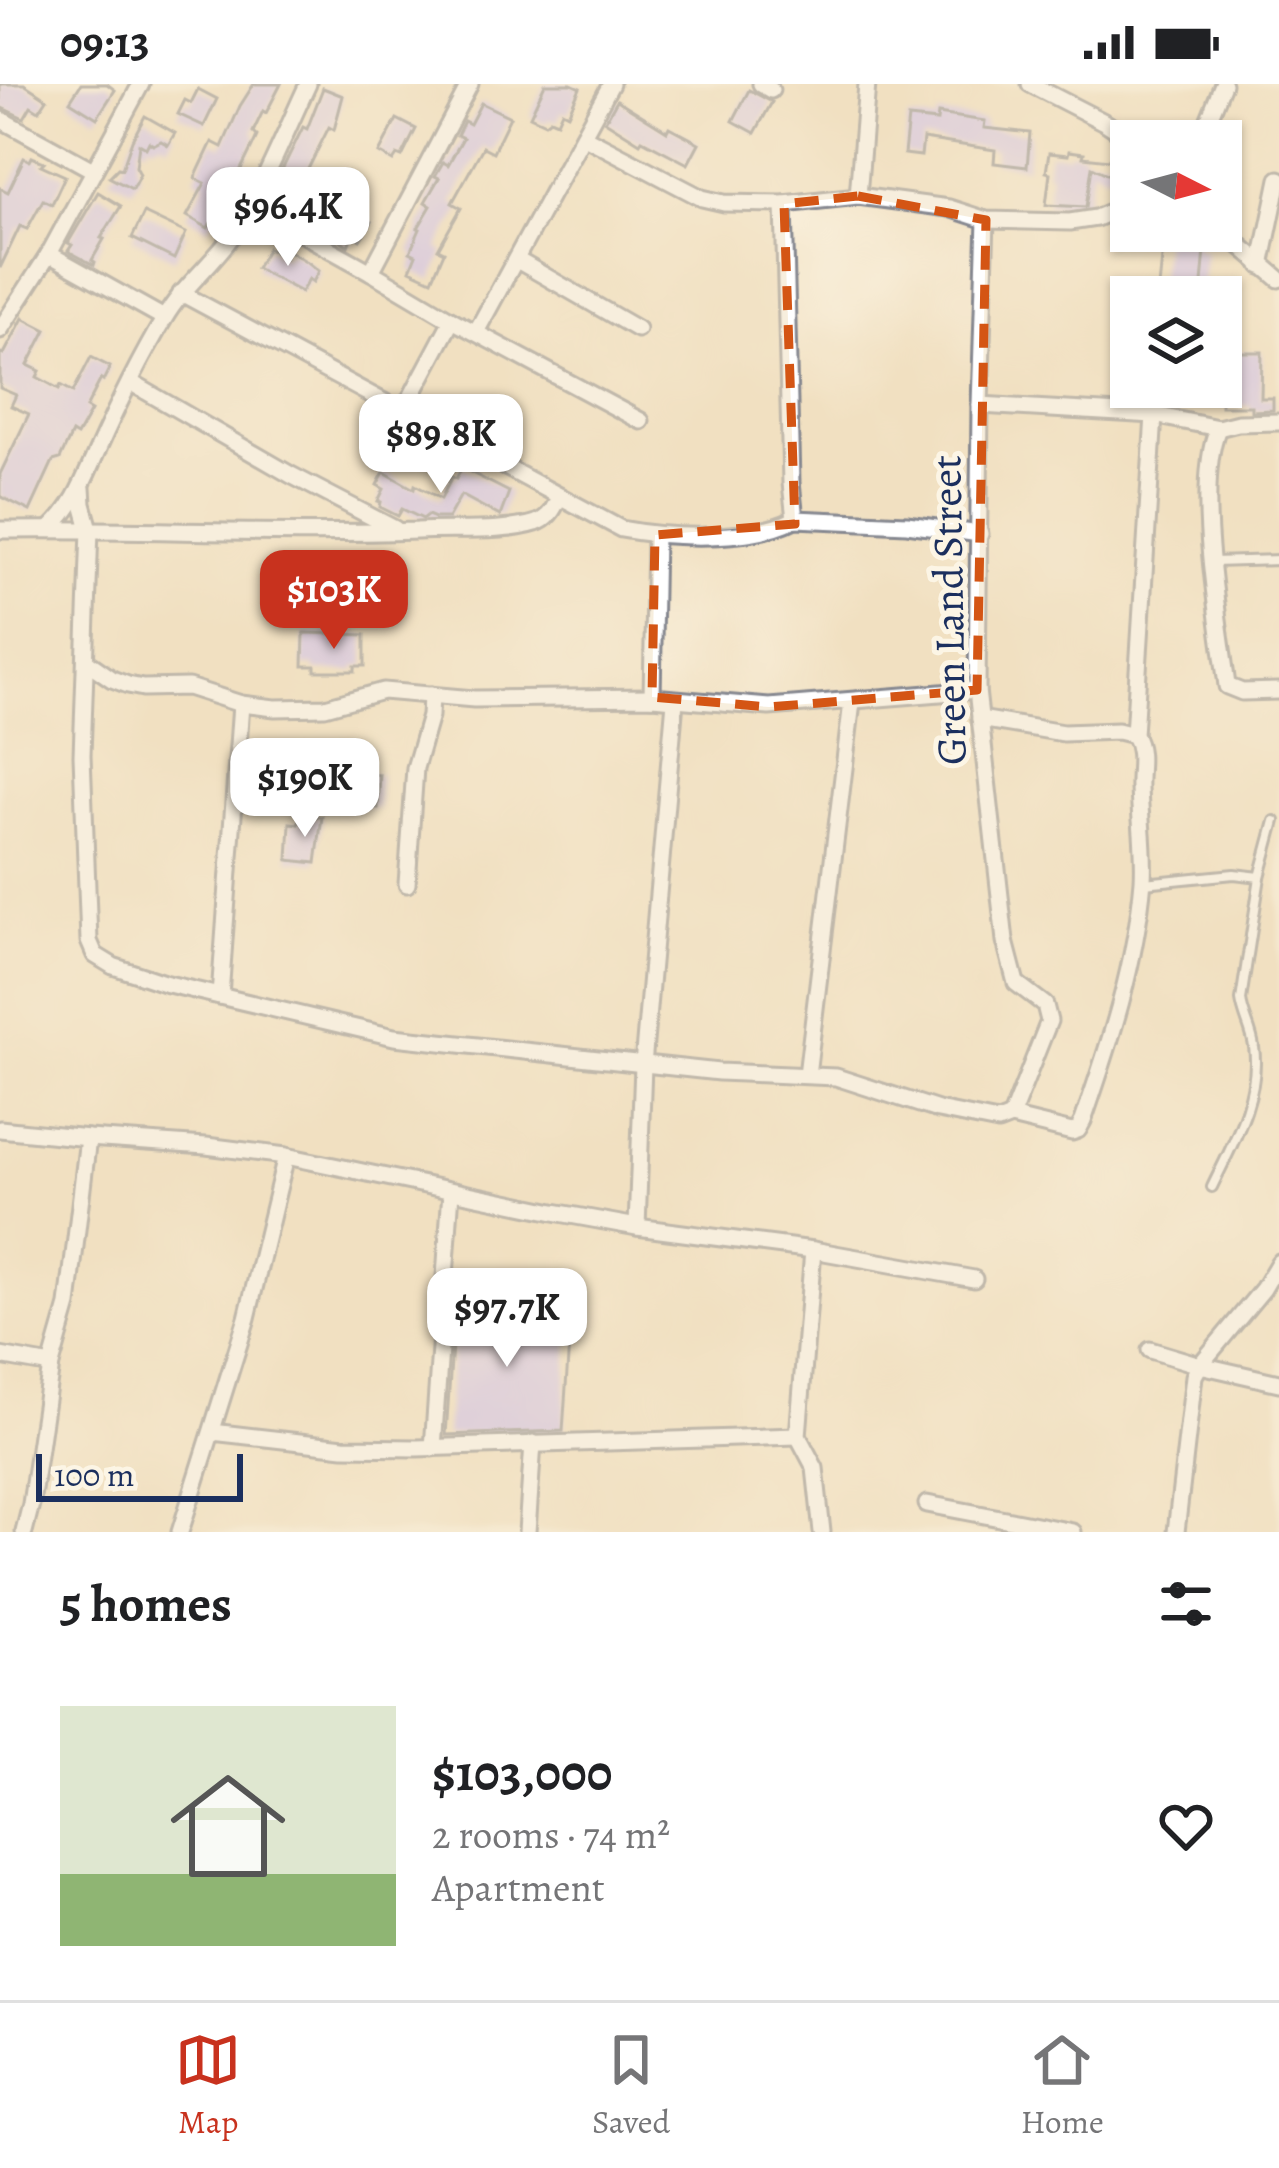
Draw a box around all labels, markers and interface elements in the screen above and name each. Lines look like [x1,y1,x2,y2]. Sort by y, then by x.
text: 09:13 [60,11,150,73]
north arrow [1110,120,1242,252]
map controls [1110,120,1242,408]
pin: $96.4K [190,167,386,269]
text: $96.4K [233,179,343,232]
button: layers [1110,276,1242,408]
pin: $89.8K [343,394,539,496]
text: $89.8K [386,406,496,459]
street label: Green Land Street [917,454,980,765]
pin: $103K [250,550,418,652]
text: $103K [287,562,381,615]
pin: $190K [221,738,389,840]
text: $190K [257,750,353,803]
pin: $97.7K [409,1268,605,1370]
text: $97.7K [454,1280,560,1333]
scale bar [36,1448,243,1501]
text: 100 m [54,1452,134,1497]
text: 5 homes [60,1569,232,1639]
icon: filters [1153,1571,1219,1637]
text: $103,000 [432,1738,612,1808]
icon: home [156,1754,300,1898]
icon: heart [1153,1793,1219,1859]
text: 2 rooms · 74 m² [432,1808,670,1861]
text: Apartment [432,1861,605,1914]
tab: Map [175,2027,241,2144]
tab: Saved [592,2027,670,2144]
tab: Home [1021,2027,1104,2144]

